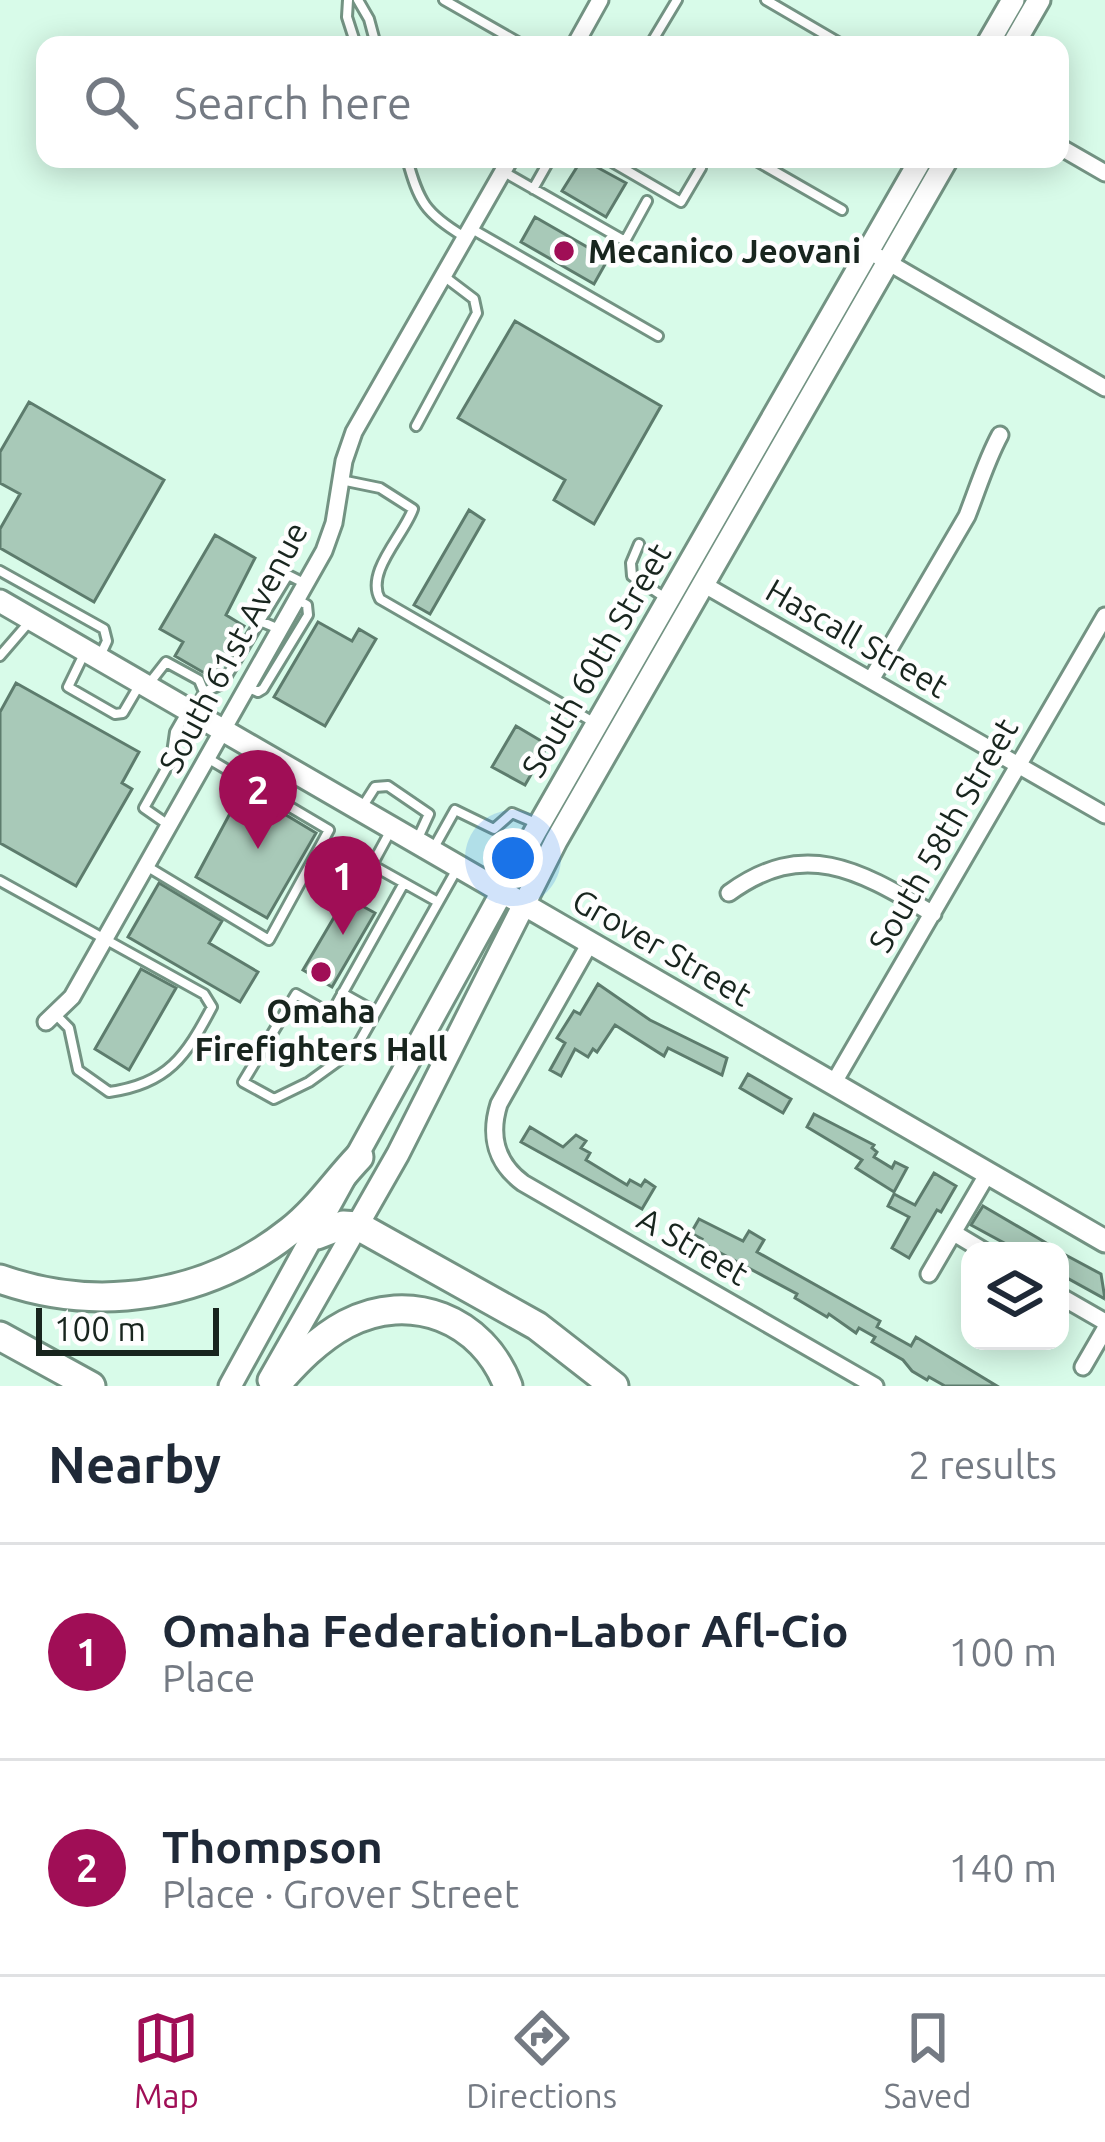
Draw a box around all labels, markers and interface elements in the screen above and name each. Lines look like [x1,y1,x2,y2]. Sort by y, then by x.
search box [36,36,1069,168]
icon: search [78,69,144,135]
text: Search here [174,77,412,128]
place label: Mecanico Jeovani [588,232,861,269]
marker: Mecanico Jeovani [551,238,577,264]
street label: South 61st Avenue [151,515,314,778]
street label: South 60th Street [514,536,677,783]
street label: Hascall Street [760,571,955,704]
street label: South 58th Street [861,711,1024,958]
pin: 2 [219,750,297,849]
your location [483,828,543,888]
pin: 1 [304,836,382,935]
street label: Grover Street [566,881,758,1013]
marker: Omaha Firefighters Hall [308,959,334,985]
place label: Omaha Firefighters Hall [195,992,447,1067]
street label: A Street [632,1199,755,1292]
map controls [961,1242,1069,1350]
button: layers [961,1242,1069,1350]
scale bar [36,1302,219,1355]
text: 100 m [54,1310,146,1347]
text: Nearby [48,1435,221,1493]
text: 2 results [908,1443,1057,1486]
text: Omaha Federation-Labor Afl-Cio [162,1605,849,1656]
text: 1 [76,1630,98,1673]
text: 100 m [948,1630,1057,1673]
text: Place [162,1656,255,1699]
text: Thompson [162,1821,383,1872]
text: 2 [76,1846,98,1889]
text: 140 m [948,1846,1057,1889]
text: Place · Grover Street [162,1872,519,1915]
tab: Map [133,2005,199,2114]
tab: Directions [466,2005,617,2114]
tab: Saved [884,2005,972,2114]

